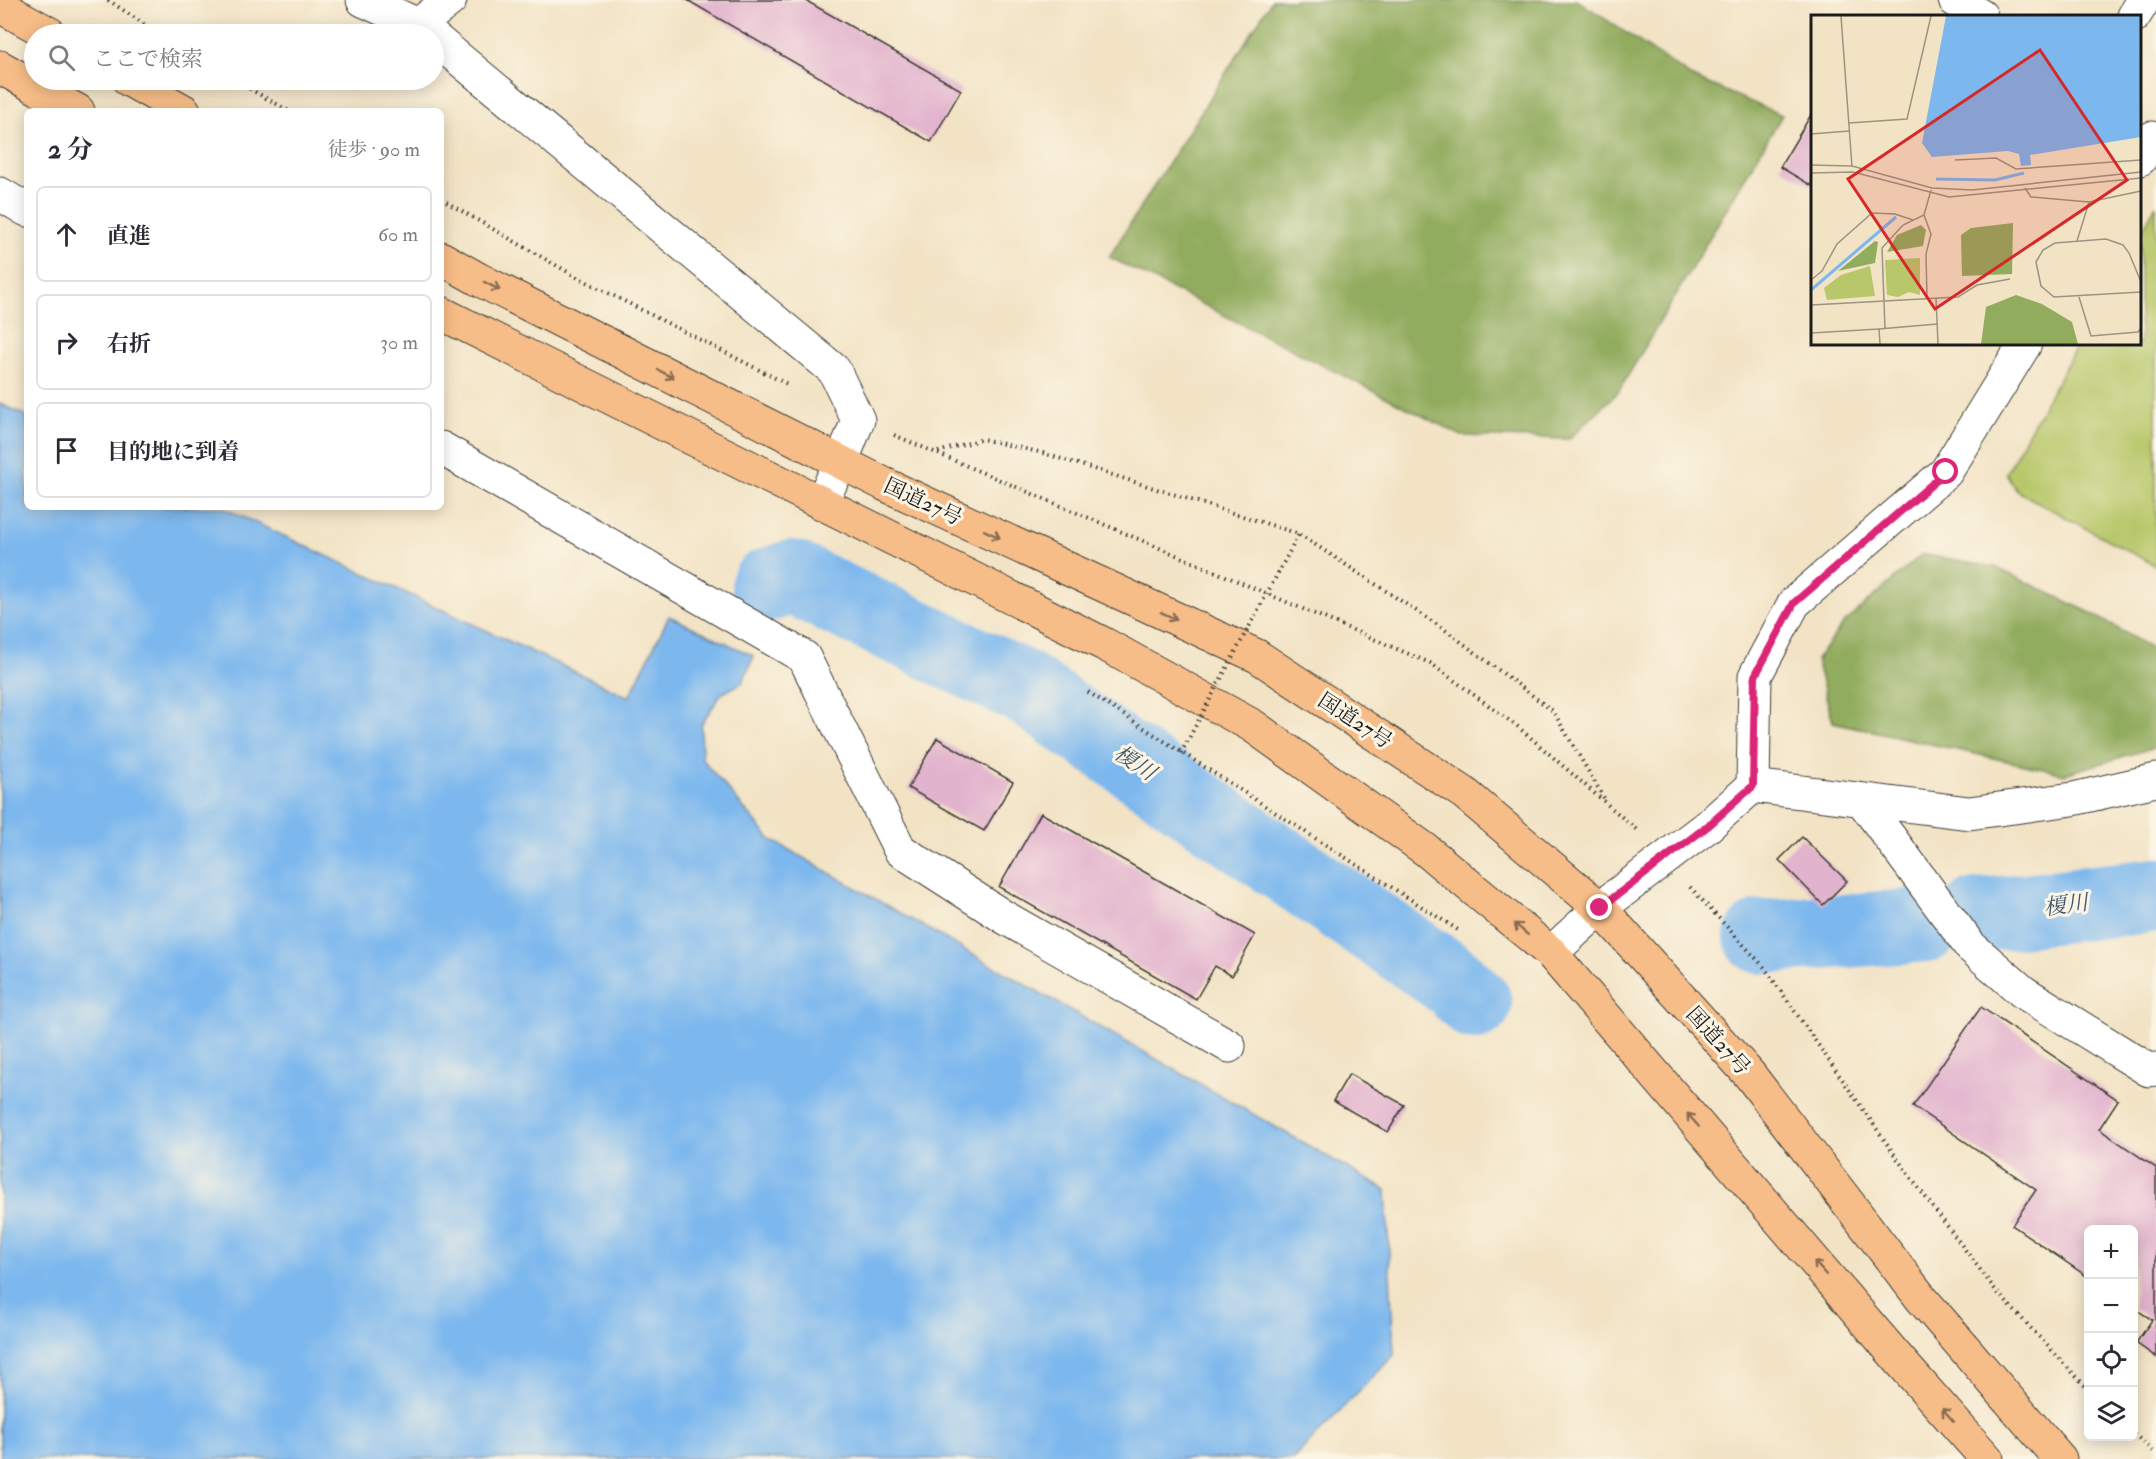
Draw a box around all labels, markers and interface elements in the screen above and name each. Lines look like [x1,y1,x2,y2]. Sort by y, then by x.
inset map [1811,15,2141,345]
search box [24,24,444,90]
icon: search [45,41,78,74]
text: ここで検索 [93,45,203,73]
text: 2 分 [48,134,93,166]
text: 徒歩 · 90 m [327,137,420,162]
icon: ahead [50,218,83,251]
text: 直進 [107,222,151,250]
text: 60 m [378,222,418,247]
one-way arrow [483,281,501,292]
icon: right [50,326,83,359]
text: 右折 [107,330,151,358]
text: 30 m [380,330,418,355]
one-way arrow [657,369,675,381]
icon: arrive [50,434,83,467]
text: 目的地に到着 [107,438,239,466]
route start [1932,458,1958,484]
street label: 国道27号 [880,472,966,532]
one-way arrow [982,529,1000,541]
one-way arrow [1160,611,1178,622]
street label: 国道27号 [1313,687,1397,755]
water label: 榎川 [1109,739,1163,788]
water label: 榎川 [2042,888,2092,922]
route end [1586,894,1612,920]
one-way arrow [1513,922,1529,935]
street label: 国道27号 [1680,1001,1756,1081]
one-way arrow [1687,1112,1700,1128]
map controls [2084,1225,2138,1441]
button: + [2084,1225,2138,1279]
one-way arrow [1813,1261,1827,1276]
button: − [2084,1279,2138,1333]
button: locate [2084,1333,2138,1387]
button: layers [2084,1387,2138,1441]
one-way arrow [1941,1408,1955,1423]

